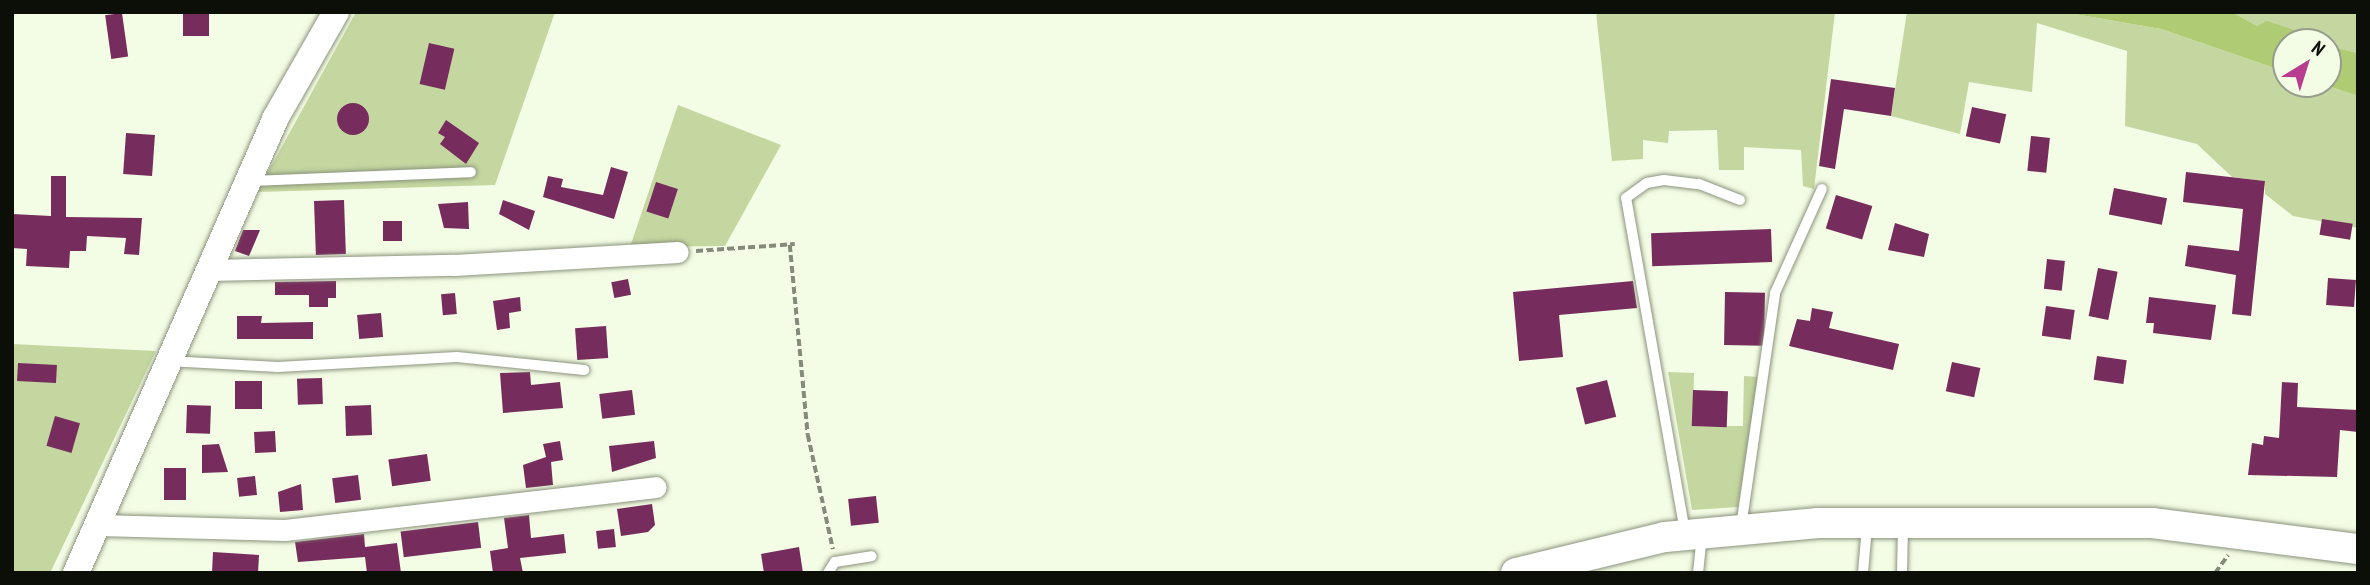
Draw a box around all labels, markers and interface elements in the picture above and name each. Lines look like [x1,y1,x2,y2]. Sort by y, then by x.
north arrow [2272,28,2342,98]
text: N [2307,35,2330,61]

